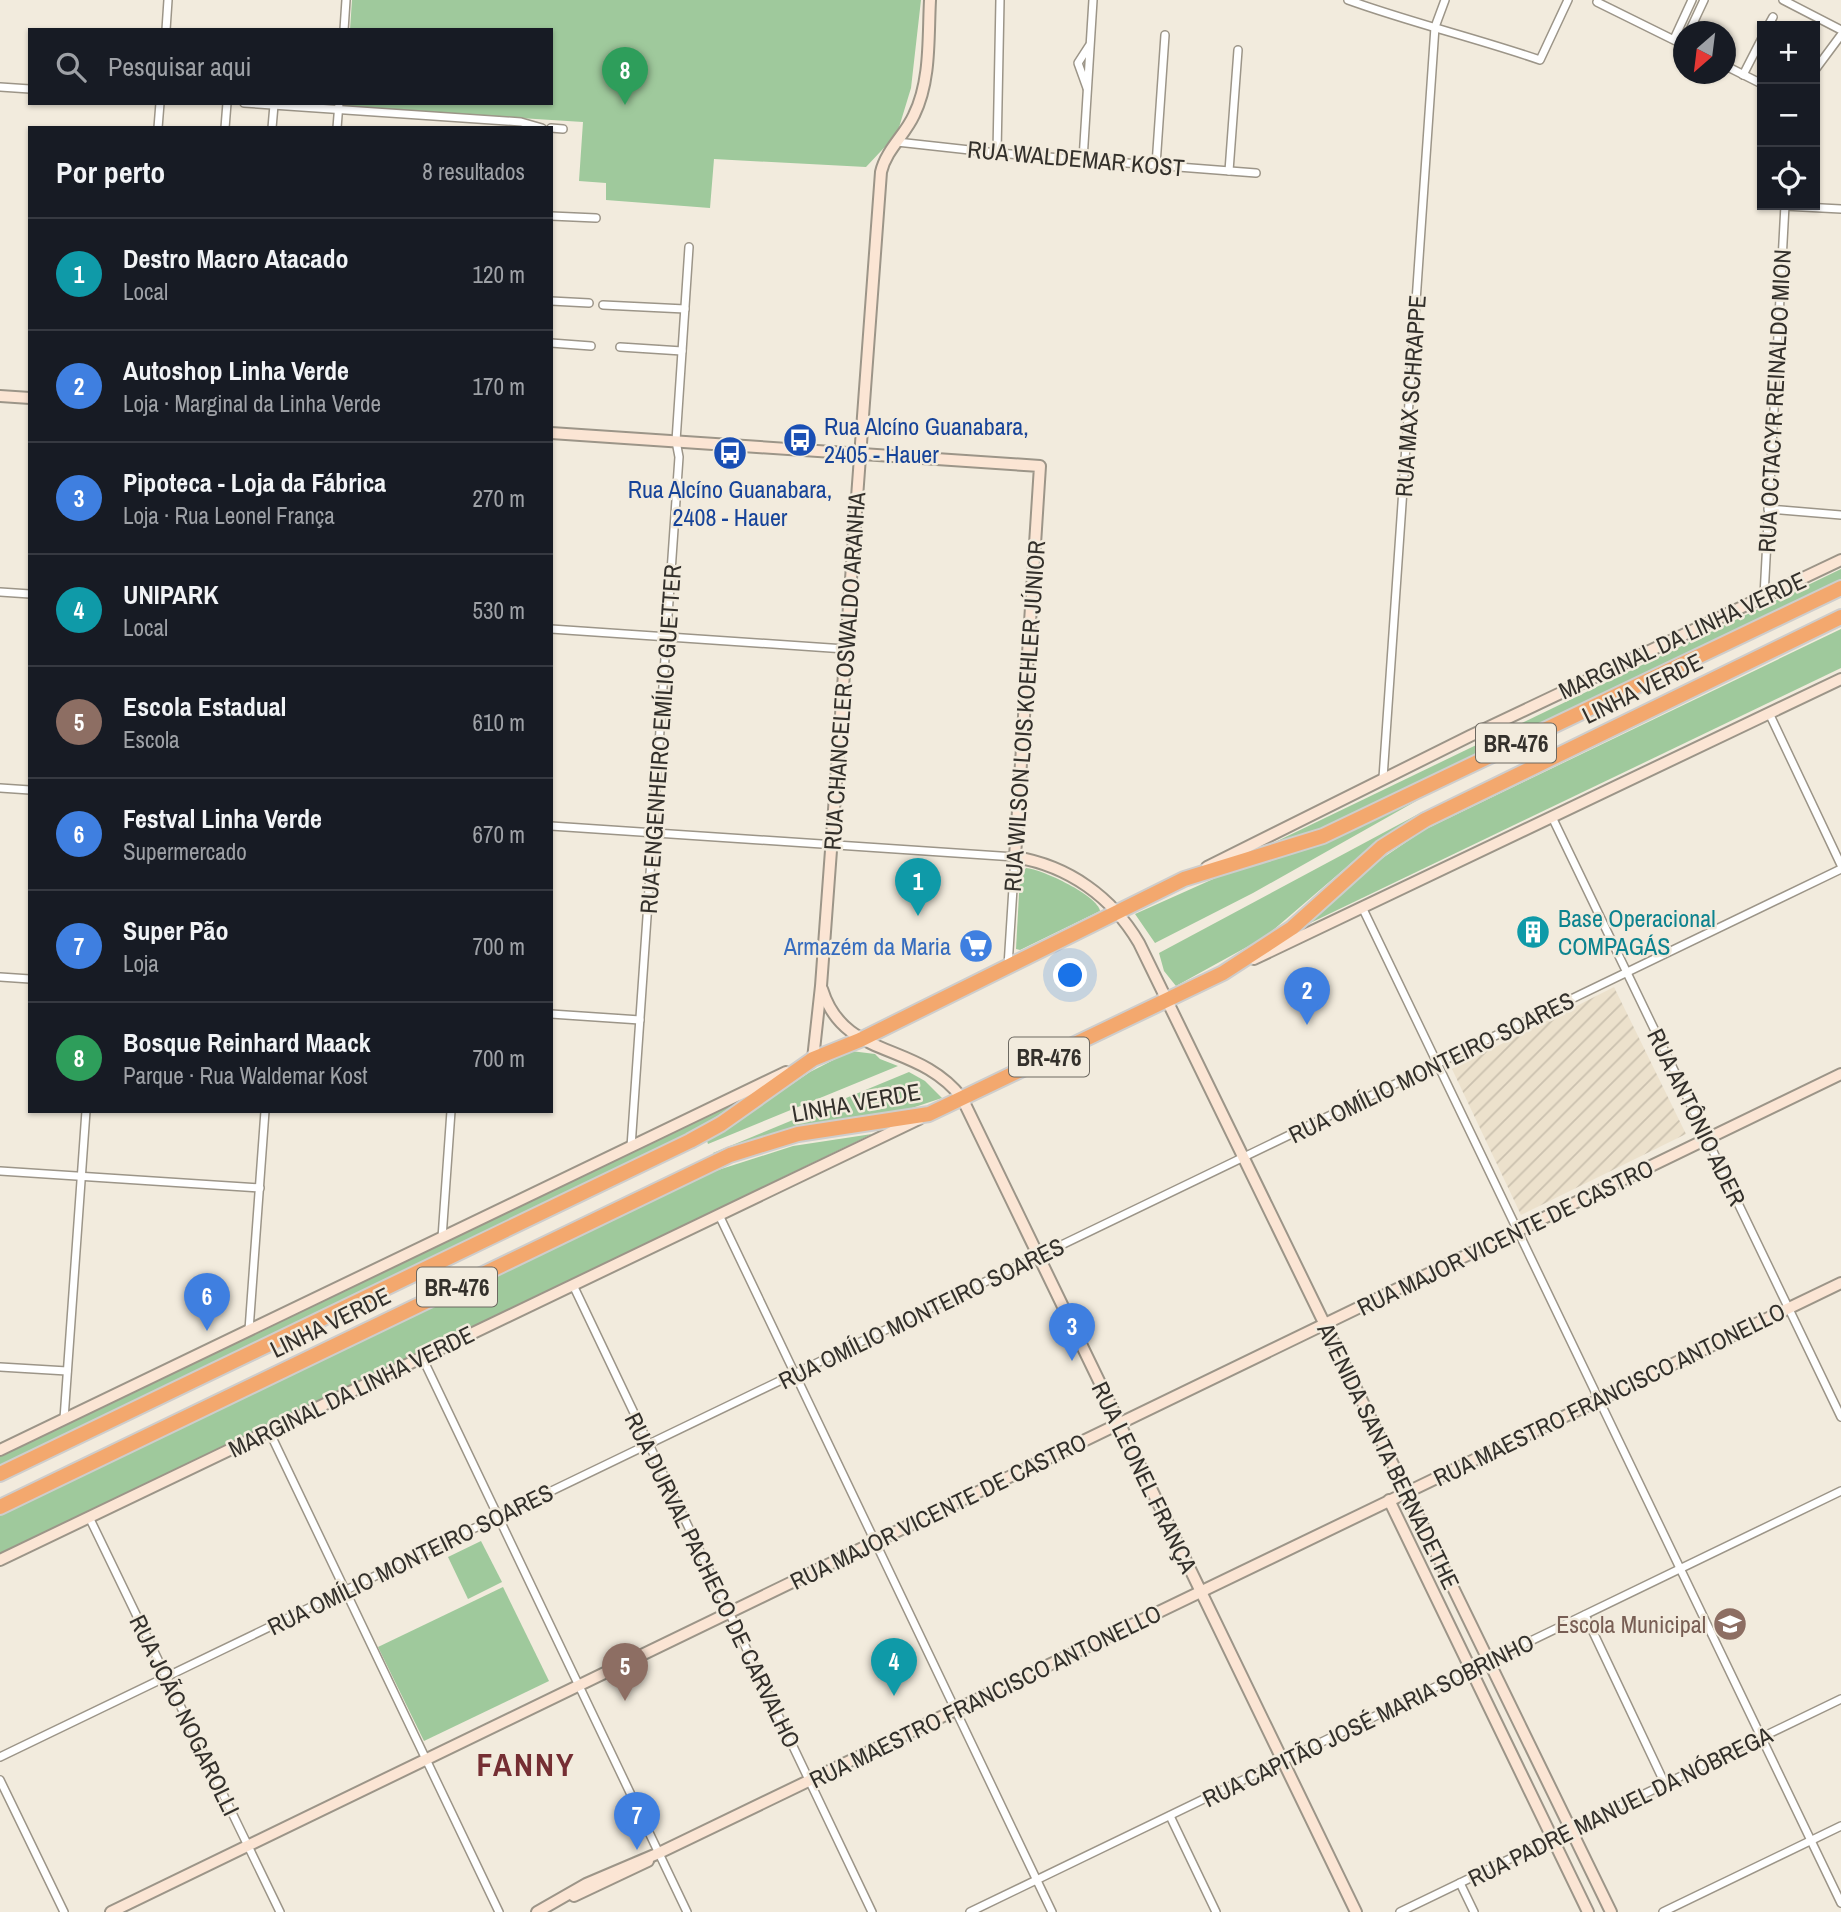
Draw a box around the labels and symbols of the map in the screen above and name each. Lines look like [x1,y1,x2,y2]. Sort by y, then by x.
north arrow [1673,21,1736,84]
pin: 8 [602,47,648,105]
street label: RUA WALDEMAR KOST [966,133,1186,183]
street label: RUA OCTACYR REINALDO MION [1750,249,1798,553]
street label: RUA MAX SCHRAPPE [1387,294,1433,498]
place label: Rua Alcíno Guanabara, 2405 - Hauer [824,410,1029,470]
bus stop icon: Rua Alcíno Guanabara, 2405 - Hauer [781,421,819,459]
bus stop icon: Rua Alcíno Guanabara, 2408 - Hauer [711,434,749,472]
place label: Rua Alcíno Guanabara, 2408 - Hauer [628,473,832,533]
street label: RUA CHANCELER OSWALDO ARANHA [816,490,873,851]
street label: RUA WILSON LOIS KOEHLER JÚNIOR [996,539,1052,893]
street label: RUA ENGENHEIRO EMÍLIO GUETTER [632,563,688,915]
street label: MARGINAL DA LINHA VERDE [1553,564,1811,706]
street label: LINHA VERDE [1577,646,1707,730]
road number: BR-476 [1476,723,1556,762]
pin: 1 [895,858,941,916]
place label: Base Operacional COMPAGÁS [1558,902,1716,962]
building icon: Base Operacional COMPAGÁS [1514,913,1552,951]
supermarket icon: Armazém da Maria [957,927,995,965]
place label: Armazém da Maria [783,930,951,962]
your location [1053,958,1087,992]
pin: 2 [1284,967,1330,1025]
street label: RUA OMÍLIO MONTEIRO SOARES [1283,984,1579,1150]
street label: RUA ANTÔNIO ADER [1640,1023,1754,1211]
road number: BR-476 [1009,1038,1089,1076]
street label: LINHA VERDE [789,1075,923,1129]
street label: RUA MAJOR VICENTE DE CASTRO [1352,1151,1658,1323]
street label: RUA OMÍLIO MONTEIRO SOARES [773,1230,1069,1396]
road number: BR-476 [417,1268,497,1306]
pin: 6 [184,1273,230,1331]
street label: LINHA VERDE [264,1279,396,1365]
street label: RUA MAESTRO FRANCISCO ANTONELLO [1428,1295,1790,1493]
pin: 3 [1049,1303,1095,1361]
street label: AVENIDA SANTA BERNADETHE [1310,1317,1467,1594]
street label: MARGINAL DA LINHA VERDE [223,1318,479,1464]
street label: RUA LEONEL FRANÇA [1085,1376,1206,1579]
street label: RUA DURVAL PACHECO DE CARVALHO [618,1407,808,1753]
street label: RUA MAJOR VICENTE DE CASTRO [785,1425,1091,1597]
street label: RUA OMÍLIO MONTEIRO SOARES [262,1476,558,1642]
street label: RUA MAESTRO FRANCISCO ANTONELLO [804,1597,1166,1795]
school or university icon: Escola Municipal [1711,1605,1749,1643]
place label: Escola Municipal [1556,1608,1706,1640]
street label: RUA JOÃO NOGAROLLI [122,1609,248,1821]
street label: RUA CAPITÃO JOSÉ MARIA SOBRINHO [1197,1626,1539,1814]
pin: 4 [871,1638,917,1696]
pin: 5 [602,1643,648,1701]
street label: RUA PADRE MANUEL DA NÓBREGA [1463,1718,1778,1894]
district label: FANNY [477,1743,575,1786]
pin: 7 [614,1792,660,1850]

